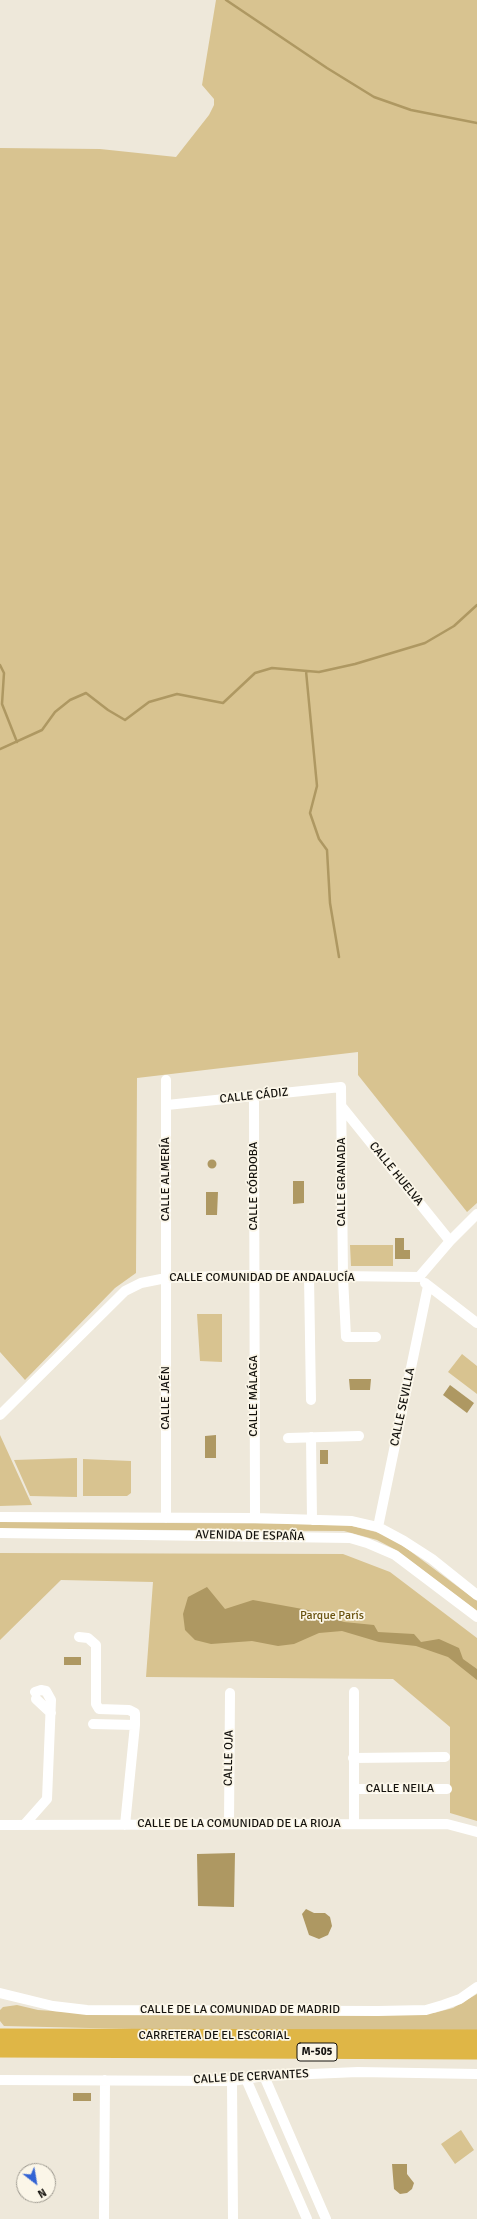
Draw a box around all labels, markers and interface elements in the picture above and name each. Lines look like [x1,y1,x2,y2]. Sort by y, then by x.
street label: CALLE CÁDIZ [219,1085,289,1107]
street label: CALLE ALMERÍA [159,1137,173,1221]
street label: CALLE GRANADA [335,1137,349,1227]
street label: CALLE HUELVA [366,1139,426,1209]
street label: CALLE CÓRDOBA [247,1142,261,1230]
street label: CALLE COMUNIDAD DE ANDALUCÍA [169,1271,355,1285]
street label: CALLE MÁLAGA [247,1355,261,1437]
street label: CALLE JAÉN [159,1366,173,1430]
street label: CALLE SEVILLA [388,1366,418,1448]
street label: AVENIDA DE ESPAÑA [195,1528,305,1544]
park label: Parque París [300,1609,364,1623]
street label: CALLE OJA [221,1730,237,1786]
street label: CALLE NEILA [366,1782,434,1796]
street label: CALLE DE LA COMUNIDAD DE LA RIOJA [137,1817,341,1831]
street label: CALLE DE LA COMUNIDAD DE MADRID [140,2003,340,2017]
street label: CARRETERA DE EL ESCORIAL [138,2029,290,2043]
road number: M-505 [297,2043,337,2061]
street label: CALLE DE CERVANTES [193,2067,309,2087]
north arrow [16,2163,56,2203]
text: N [35,2185,49,2200]

